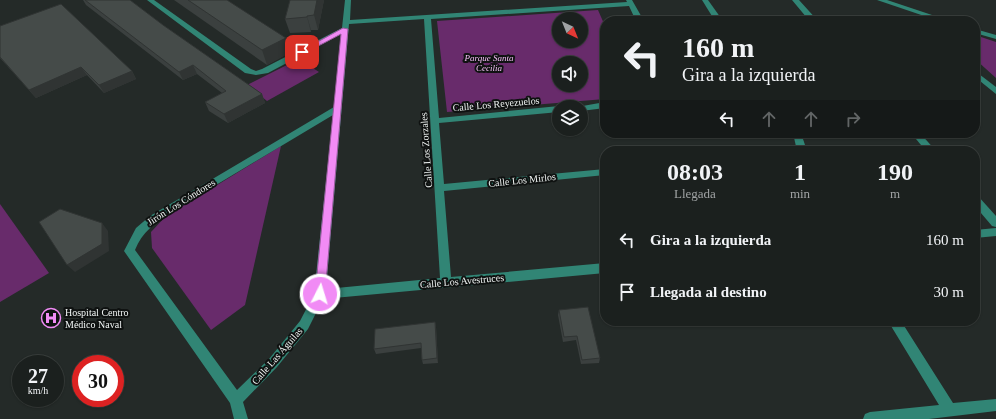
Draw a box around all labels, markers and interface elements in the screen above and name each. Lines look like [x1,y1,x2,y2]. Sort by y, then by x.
north arrow [552,12,588,48]
map controls [552,12,588,136]
icon: left [616,32,668,84]
text: 160 m [682,32,754,63]
pin [285,35,319,69]
icon: arrive [291,41,313,63]
park label: Parque Santa Cecilia [464,53,514,73]
button: sound [552,56,588,92]
text: Gira a la izquierda [682,65,815,85]
street label: Calle Los Reyezuelos [452,95,540,113]
button: layers [552,100,588,136]
icon: left [716,108,738,130]
icon: ahead [758,108,780,130]
icon: ahead [800,108,822,130]
icon: right [842,108,864,130]
street label: Calle Los Zorzales [418,112,434,188]
text: 08:03 [667,159,723,185]
text: 1 [794,159,806,185]
text: 190 [877,159,913,185]
street label: Calle Los Mirlos [488,171,556,189]
street label: Jirón Los Cóndores [145,177,217,227]
text: Llegada [674,186,716,201]
text: min [790,186,810,201]
text: m [890,186,900,201]
icon: left [616,229,638,251]
text: Gira a la izquierda [650,232,771,248]
text: 160 m [926,232,964,248]
street label: Calle Los Avestruces [420,272,505,290]
position arrow [299,273,341,315]
icon: arrive [616,281,638,303]
text: Llegada al destino [650,284,767,300]
text: 30 m [934,284,964,300]
hospital icon: Hospital Centro Médico Naval [40,307,62,329]
place label: Hospital Centro Médico Naval [65,307,129,330]
street label: Calle Las Águilas [249,325,305,387]
speed limit sign: 30 [72,355,124,407]
text: 27 [28,365,48,387]
text: km/h [28,385,48,396]

